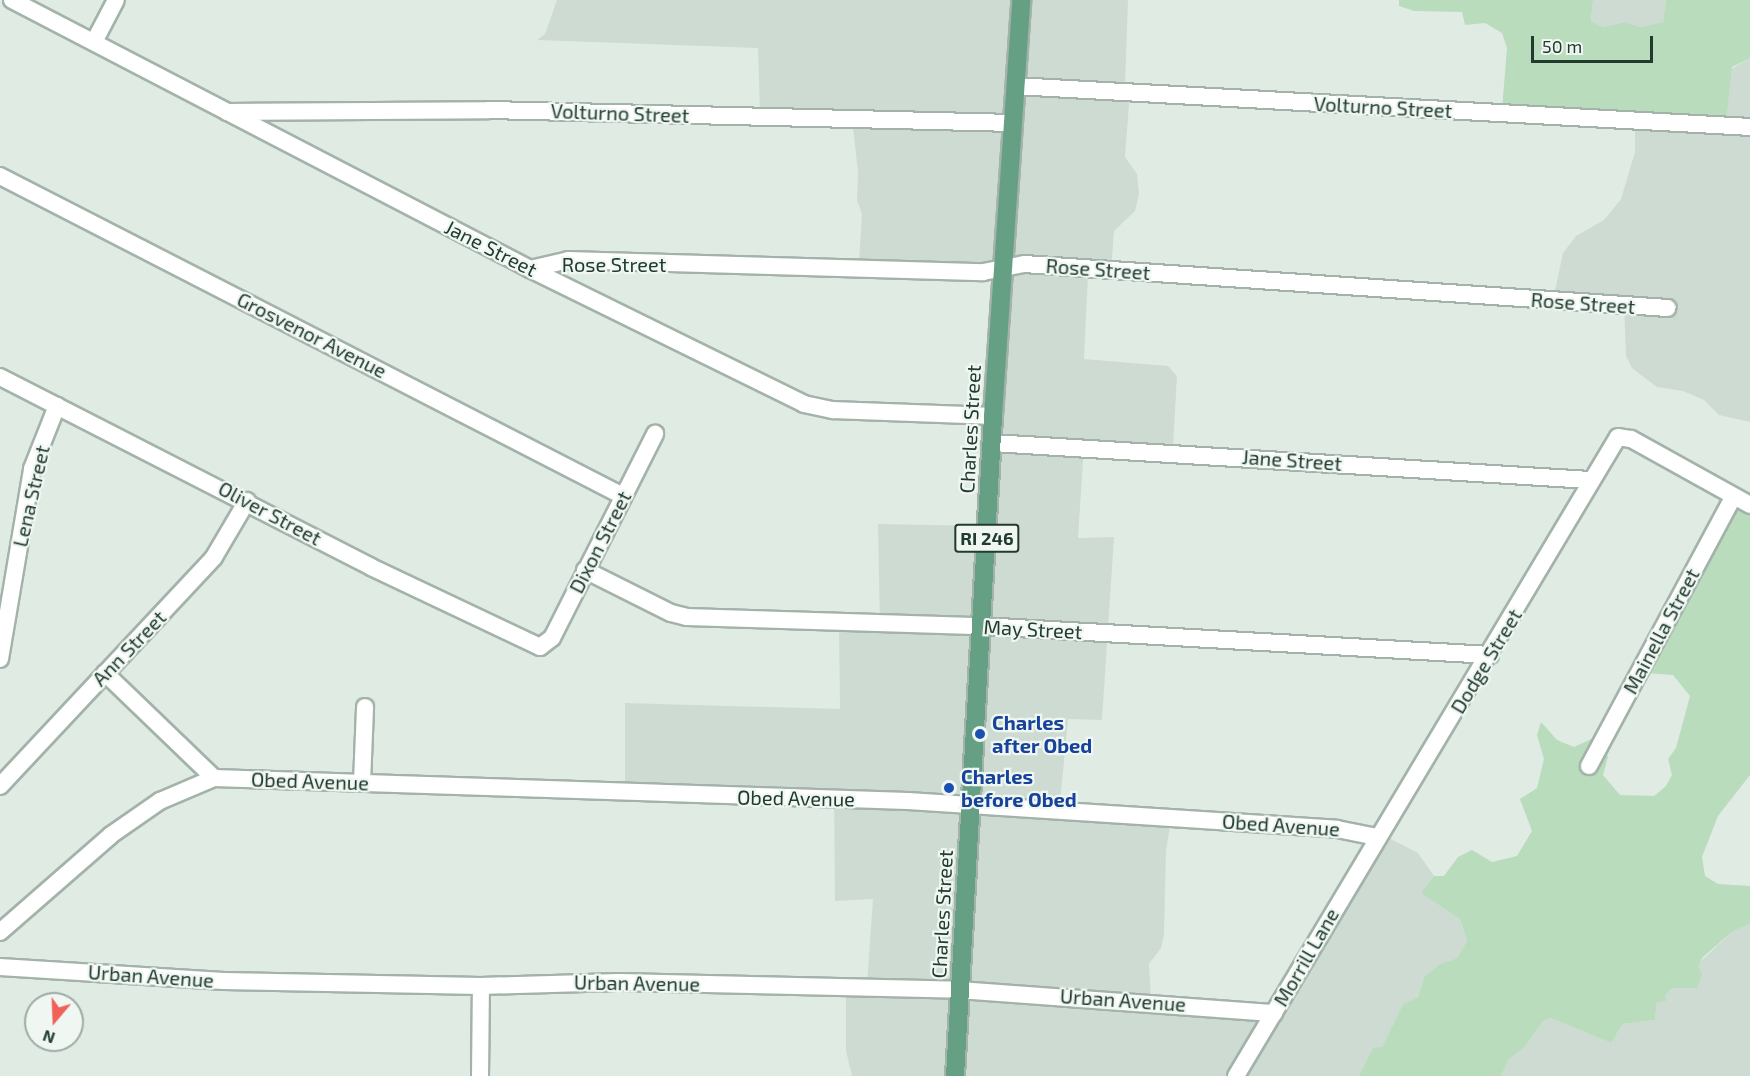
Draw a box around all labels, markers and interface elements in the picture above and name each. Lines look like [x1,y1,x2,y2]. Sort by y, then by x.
scale bar [1534,24,1656,62]
text: 50 m [1542,35,1582,57]
street label: Volturno Street [1313,91,1453,123]
street label: Volturno Street [550,99,690,127]
street label: Jane Street [441,215,541,281]
street label: Rose Street [562,252,666,276]
street label: Rose Street [1045,253,1151,285]
street label: Grosvenor Avenue [233,287,391,383]
street label: Rose Street [1530,287,1636,319]
street label: Charles Street [955,364,985,494]
street label: Lena Street [8,443,54,549]
street label: Jane Street [1241,445,1343,475]
street label: Oliver Street [214,476,326,550]
street label: Dixon Street [564,487,636,597]
road number: RI 246 [954,523,1020,553]
street label: Mainella Street [1618,564,1704,698]
street label: Dodge Street [1445,604,1527,718]
street label: Ann Street [87,605,171,691]
street label: May Street [983,614,1083,644]
place label: Charles after Obed [992,710,1093,757]
marker: Charles after Obed [973,727,987,741]
place label: Charles before Obed [961,765,1077,812]
street label: Obed Avenue [250,767,370,795]
marker: Charles before Obed [942,781,956,795]
street label: Obed Avenue [737,785,855,811]
street label: Obed Avenue [1221,809,1341,841]
street label: Charles Street [927,849,957,979]
street label: Morrill Lane [1268,903,1344,1011]
street label: Urban Avenue [87,960,215,992]
street label: Urban Avenue [573,970,701,996]
street label: Urban Avenue [1059,984,1187,1016]
north arrow [24,992,84,1052]
text: N [40,1027,57,1048]

